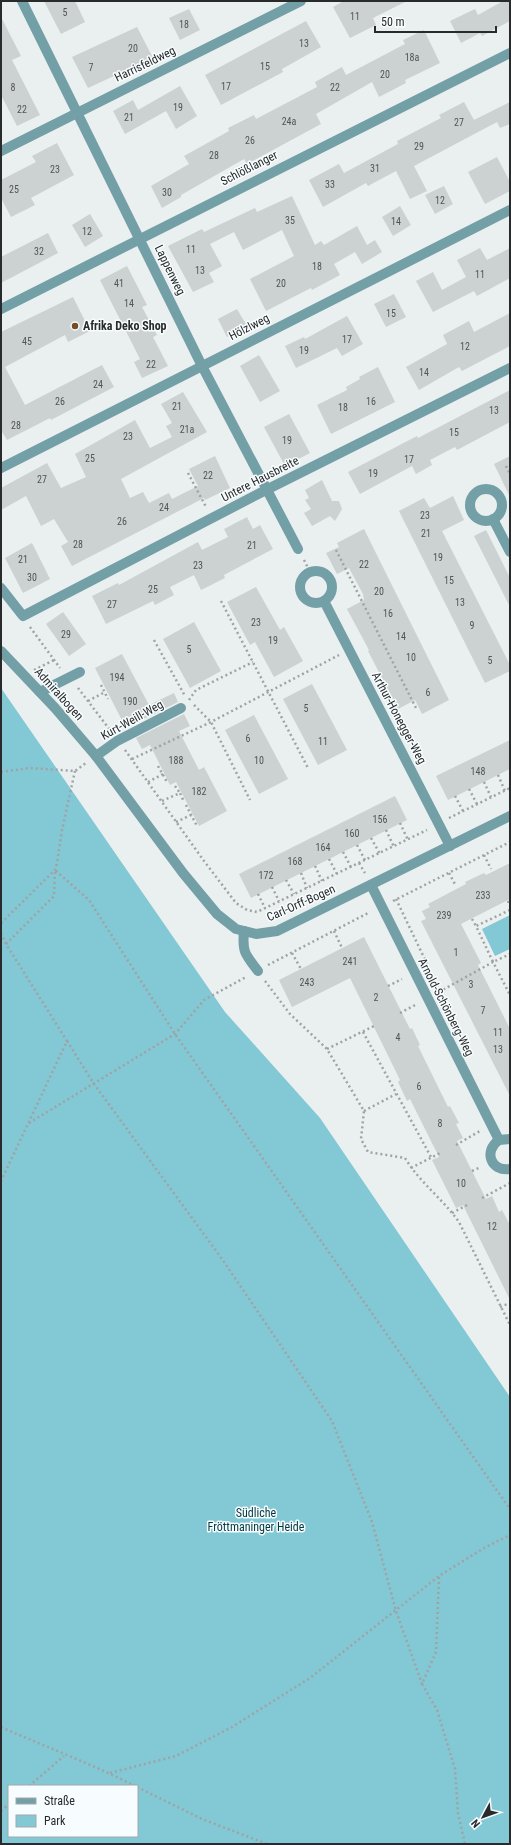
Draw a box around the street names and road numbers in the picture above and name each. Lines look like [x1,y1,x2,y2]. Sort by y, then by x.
street label: Harrisfeldweg [112,43,178,85]
street label: Schlößlanger [218,148,280,188]
street label: Lappenweg [152,243,188,297]
street label: Hölzlweg [226,311,272,343]
street label: Untere Hausbreite [219,453,301,505]
street label: Admiralbogen [32,665,86,723]
street label: Arthur-Honegger-Weg [369,670,429,766]
street label: Kurt-Weill-Weg [98,697,166,743]
street label: Carl-Orff-Bogen [265,882,338,924]
street label: Arnold-Schönberg-Weg [415,956,477,1058]

